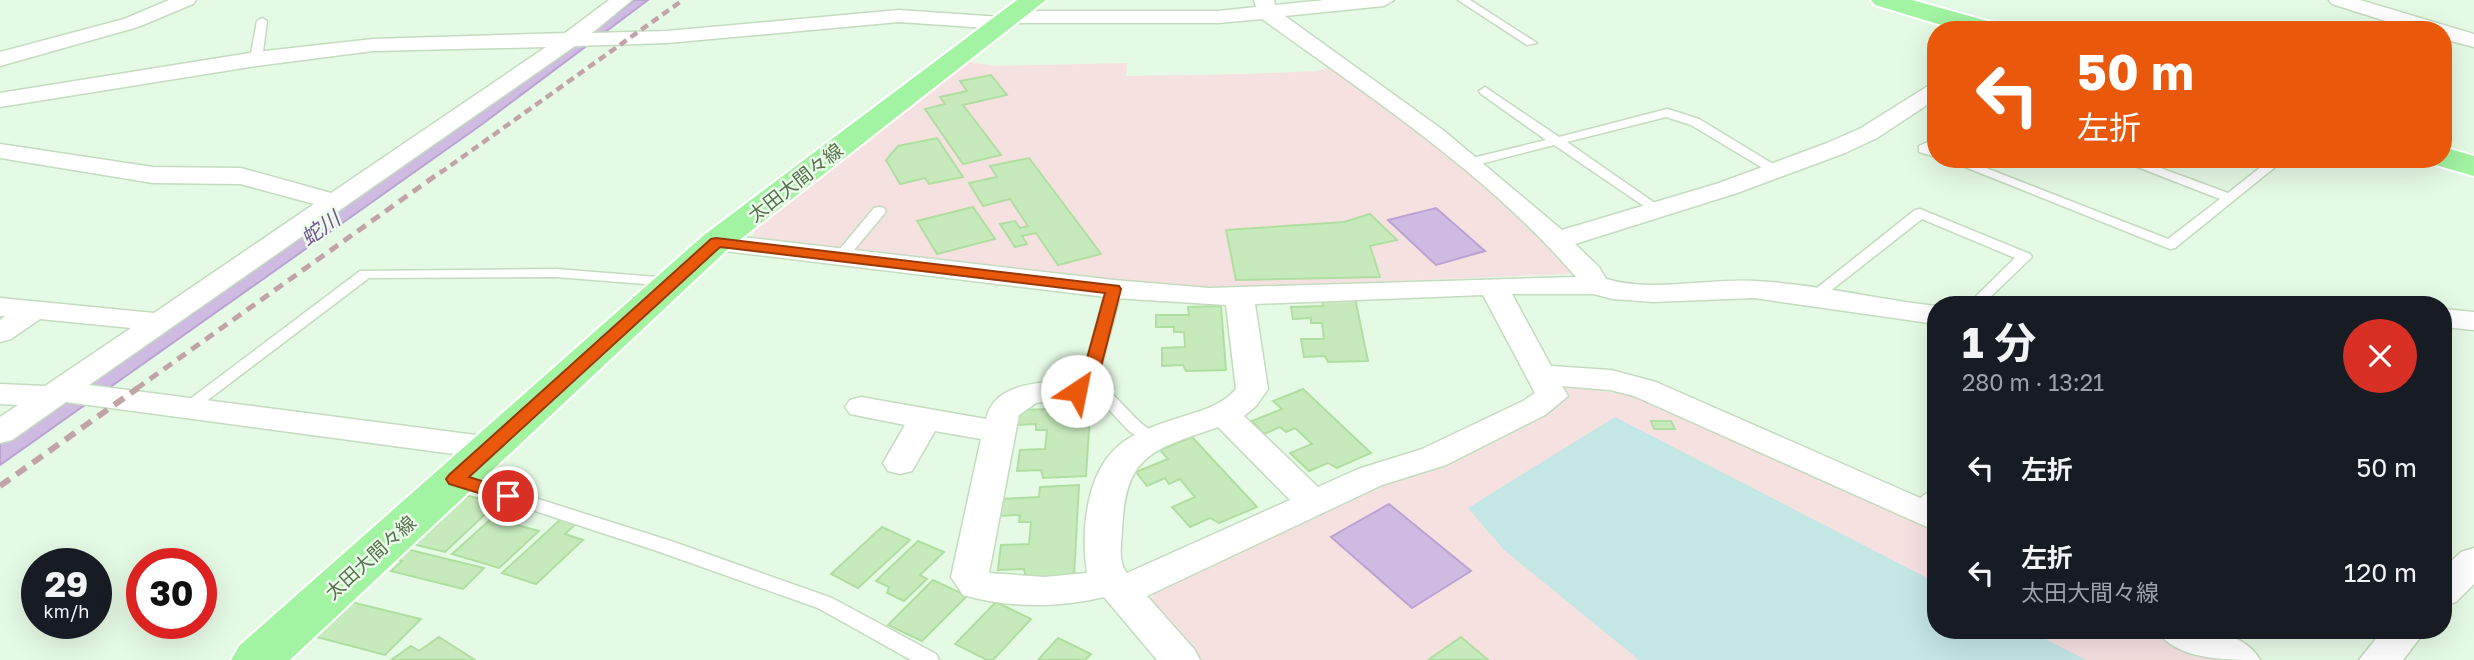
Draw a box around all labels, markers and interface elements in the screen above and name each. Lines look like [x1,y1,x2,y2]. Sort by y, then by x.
text: 50 m [2077,42,2194,101]
icon: left [1962,49,2053,140]
text: 左折 [2077,108,2141,146]
street label: 太田大間々線 [743,138,847,226]
water label: 蛇川 [295,204,346,251]
text: 1 分 [1962,317,2036,367]
button: close [2343,319,2417,393]
position arrow [1040,354,1114,428]
text: 280 m · 13:21 [1962,368,2104,396]
icon: left [1962,449,2000,487]
text: 50 m [2356,452,2417,483]
text: 左折 [2021,454,2073,485]
pin [478,466,538,526]
icon: arrive [489,477,527,515]
street label: 太田大間々線 [320,510,420,604]
text: 左折 [2021,542,2073,573]
speed limit sign: 30 [126,548,217,639]
icon: left [1962,554,2000,592]
text: 120 m [2344,557,2417,588]
text: 29 [45,563,88,605]
text: 太田大間々線 [2021,578,2159,606]
text: km/h [44,600,89,622]

